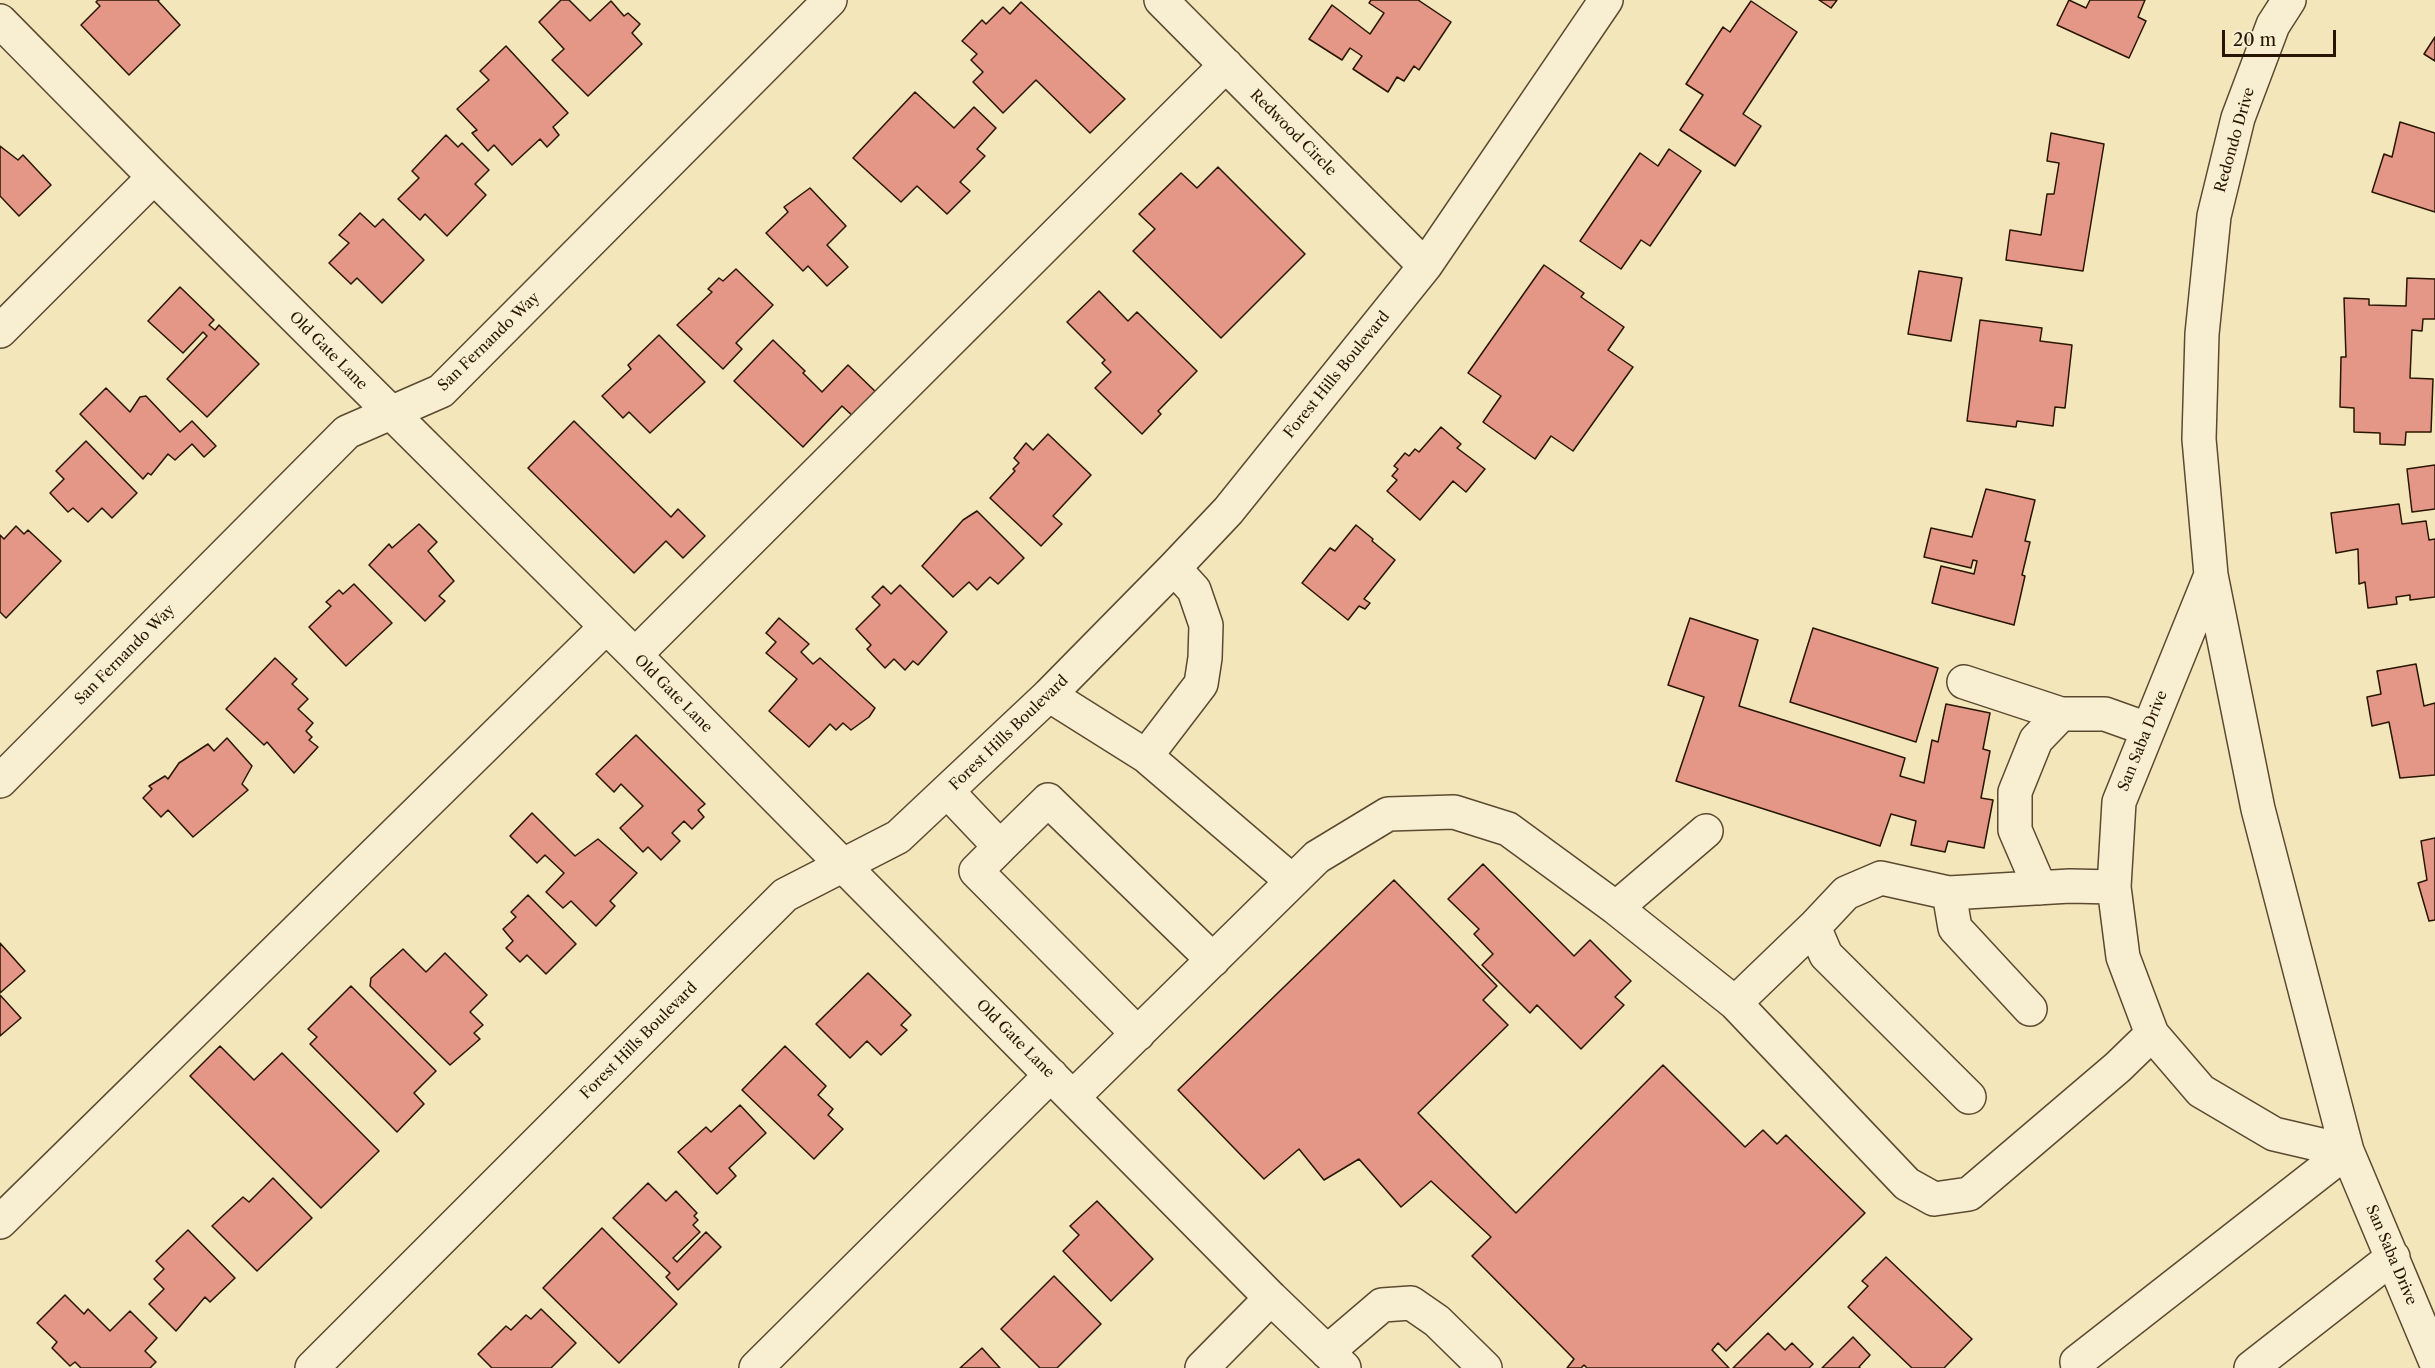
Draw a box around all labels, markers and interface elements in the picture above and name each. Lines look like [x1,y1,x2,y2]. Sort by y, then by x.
scale bar [2225,18,2339,56]
text: 20 m [2233,29,2276,51]
street label: Redondo Drive [2211,85,2259,195]
street label: Redwood Circle [1246,86,1340,180]
street label: San Fernando Way [435,289,543,395]
street label: Old Gate Lane [285,308,371,394]
street label: Forest Hills Boulevard [1280,308,1394,442]
street label: San Fernando Way [71,601,179,709]
street label: Old Gate Lane [630,651,716,737]
street label: Forest Hills Boulevard [946,672,1072,794]
street label: San Saba Drive [2115,688,2171,794]
street label: Forest Hills Boulevard [577,979,701,1103]
street label: Old Gate Lane [972,996,1058,1082]
street label: San Saba Drive [2362,1202,2420,1308]

